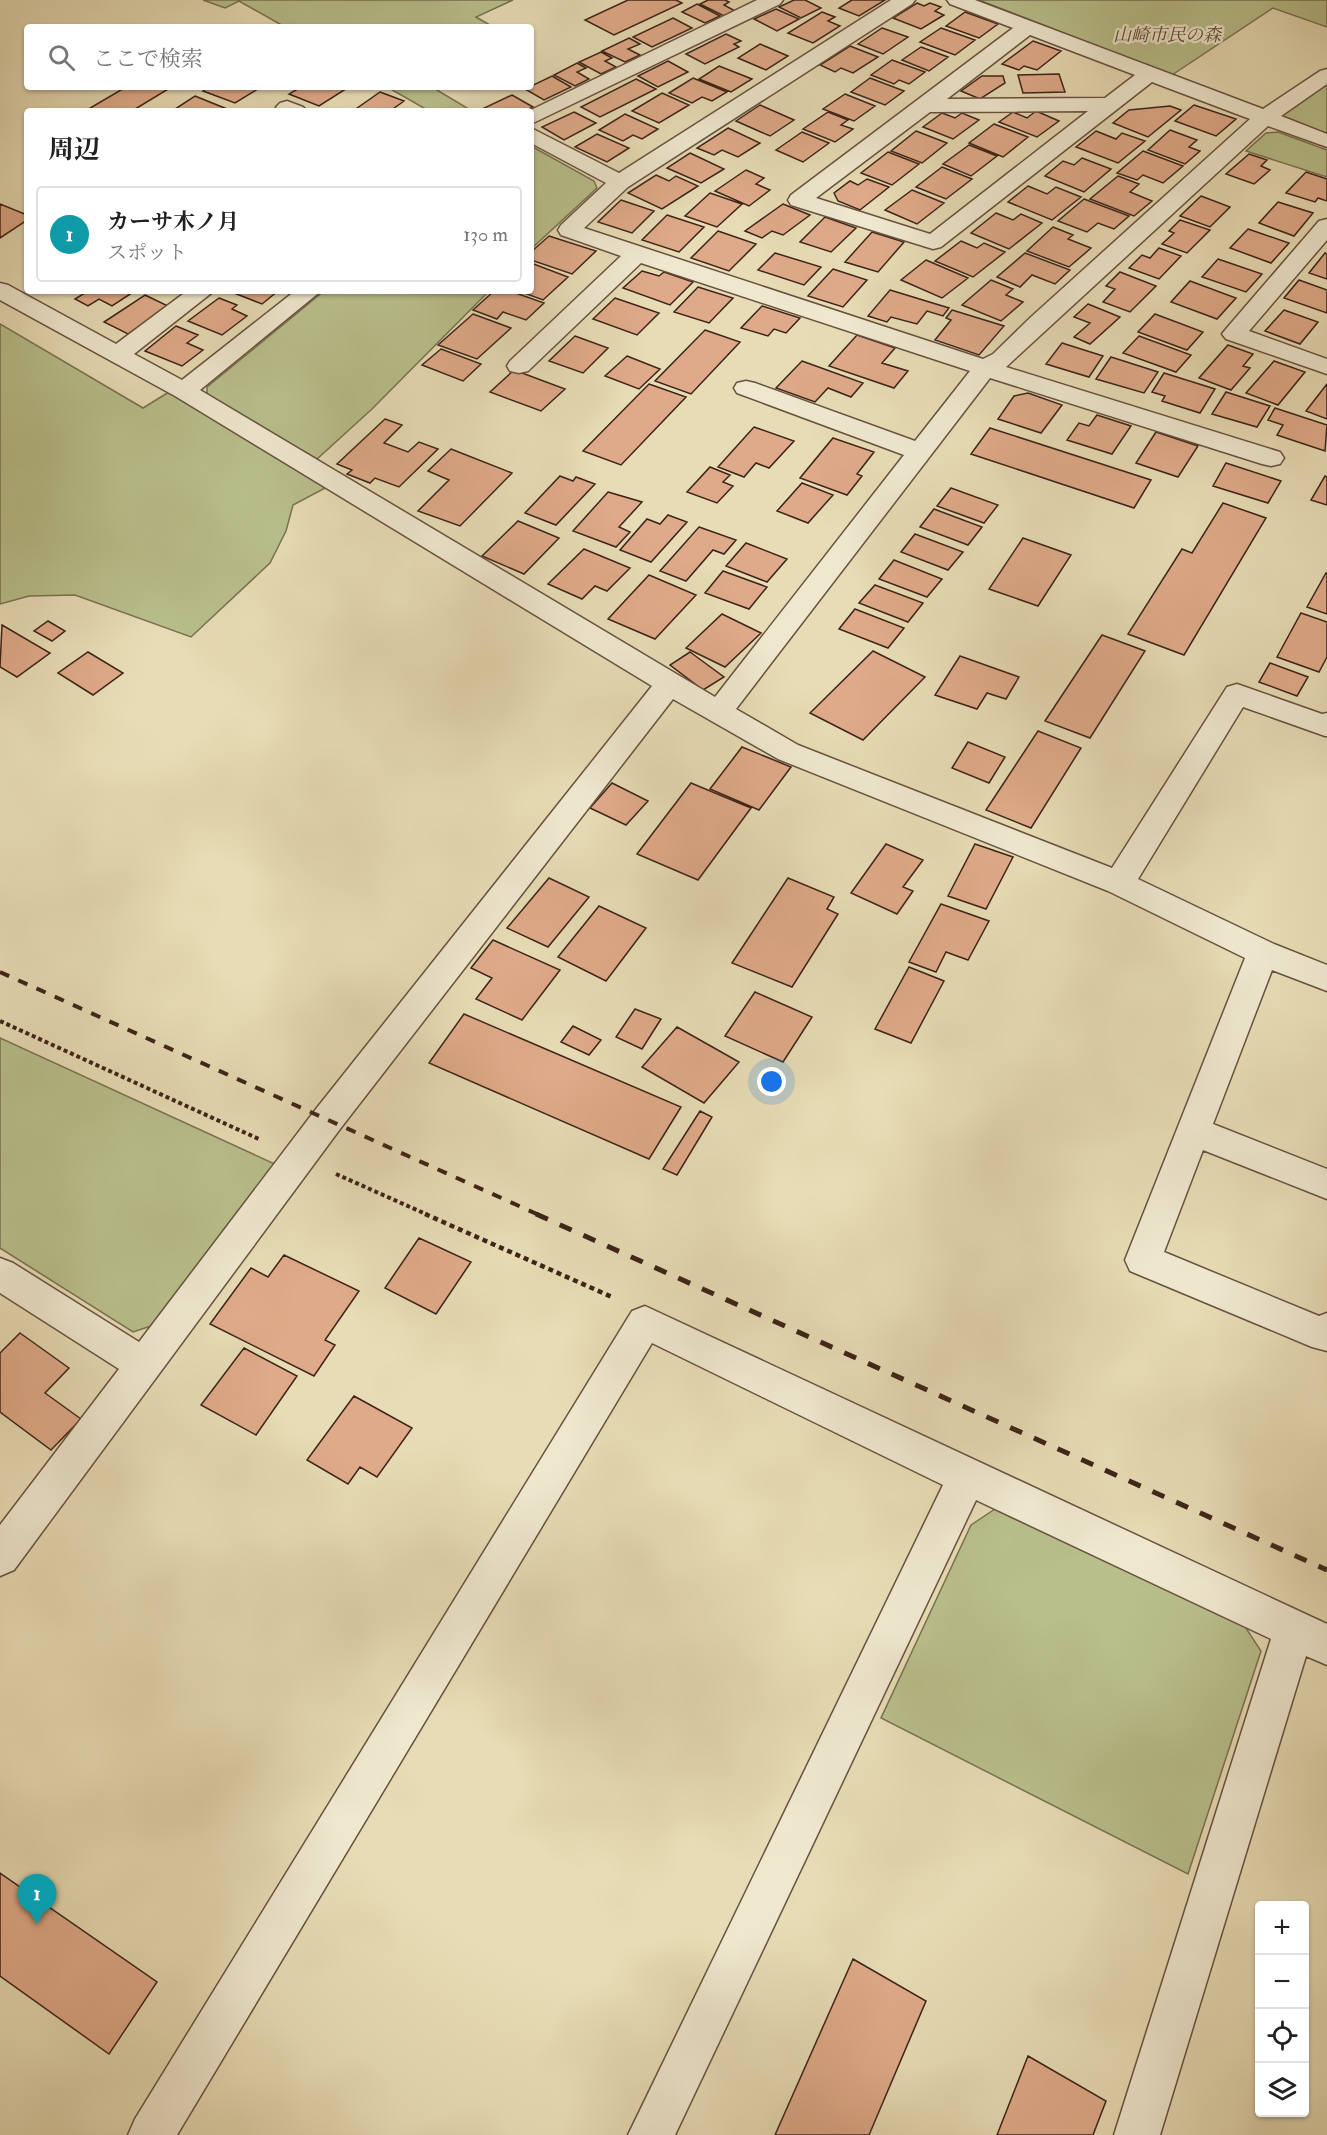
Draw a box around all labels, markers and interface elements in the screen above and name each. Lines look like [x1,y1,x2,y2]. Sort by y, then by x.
search box [24,24,534,90]
park label: 山崎市民の森 [1113,24,1223,47]
icon: search [45,41,78,74]
text: ここで検索 [93,45,203,73]
text: 周辺 [48,134,100,166]
text: カーサ木ノ月 [107,208,239,236]
text: 1 [66,222,73,247]
text: 130 m [463,222,508,247]
text: スポット [107,240,187,265]
your location [757,1067,786,1096]
pin: 1 [18,1874,57,1924]
map controls [1255,1901,1309,2117]
button: + [1255,1901,1309,1955]
button: − [1255,1955,1309,2009]
button: locate [1255,2009,1309,2063]
button: layers [1255,2063,1309,2117]

